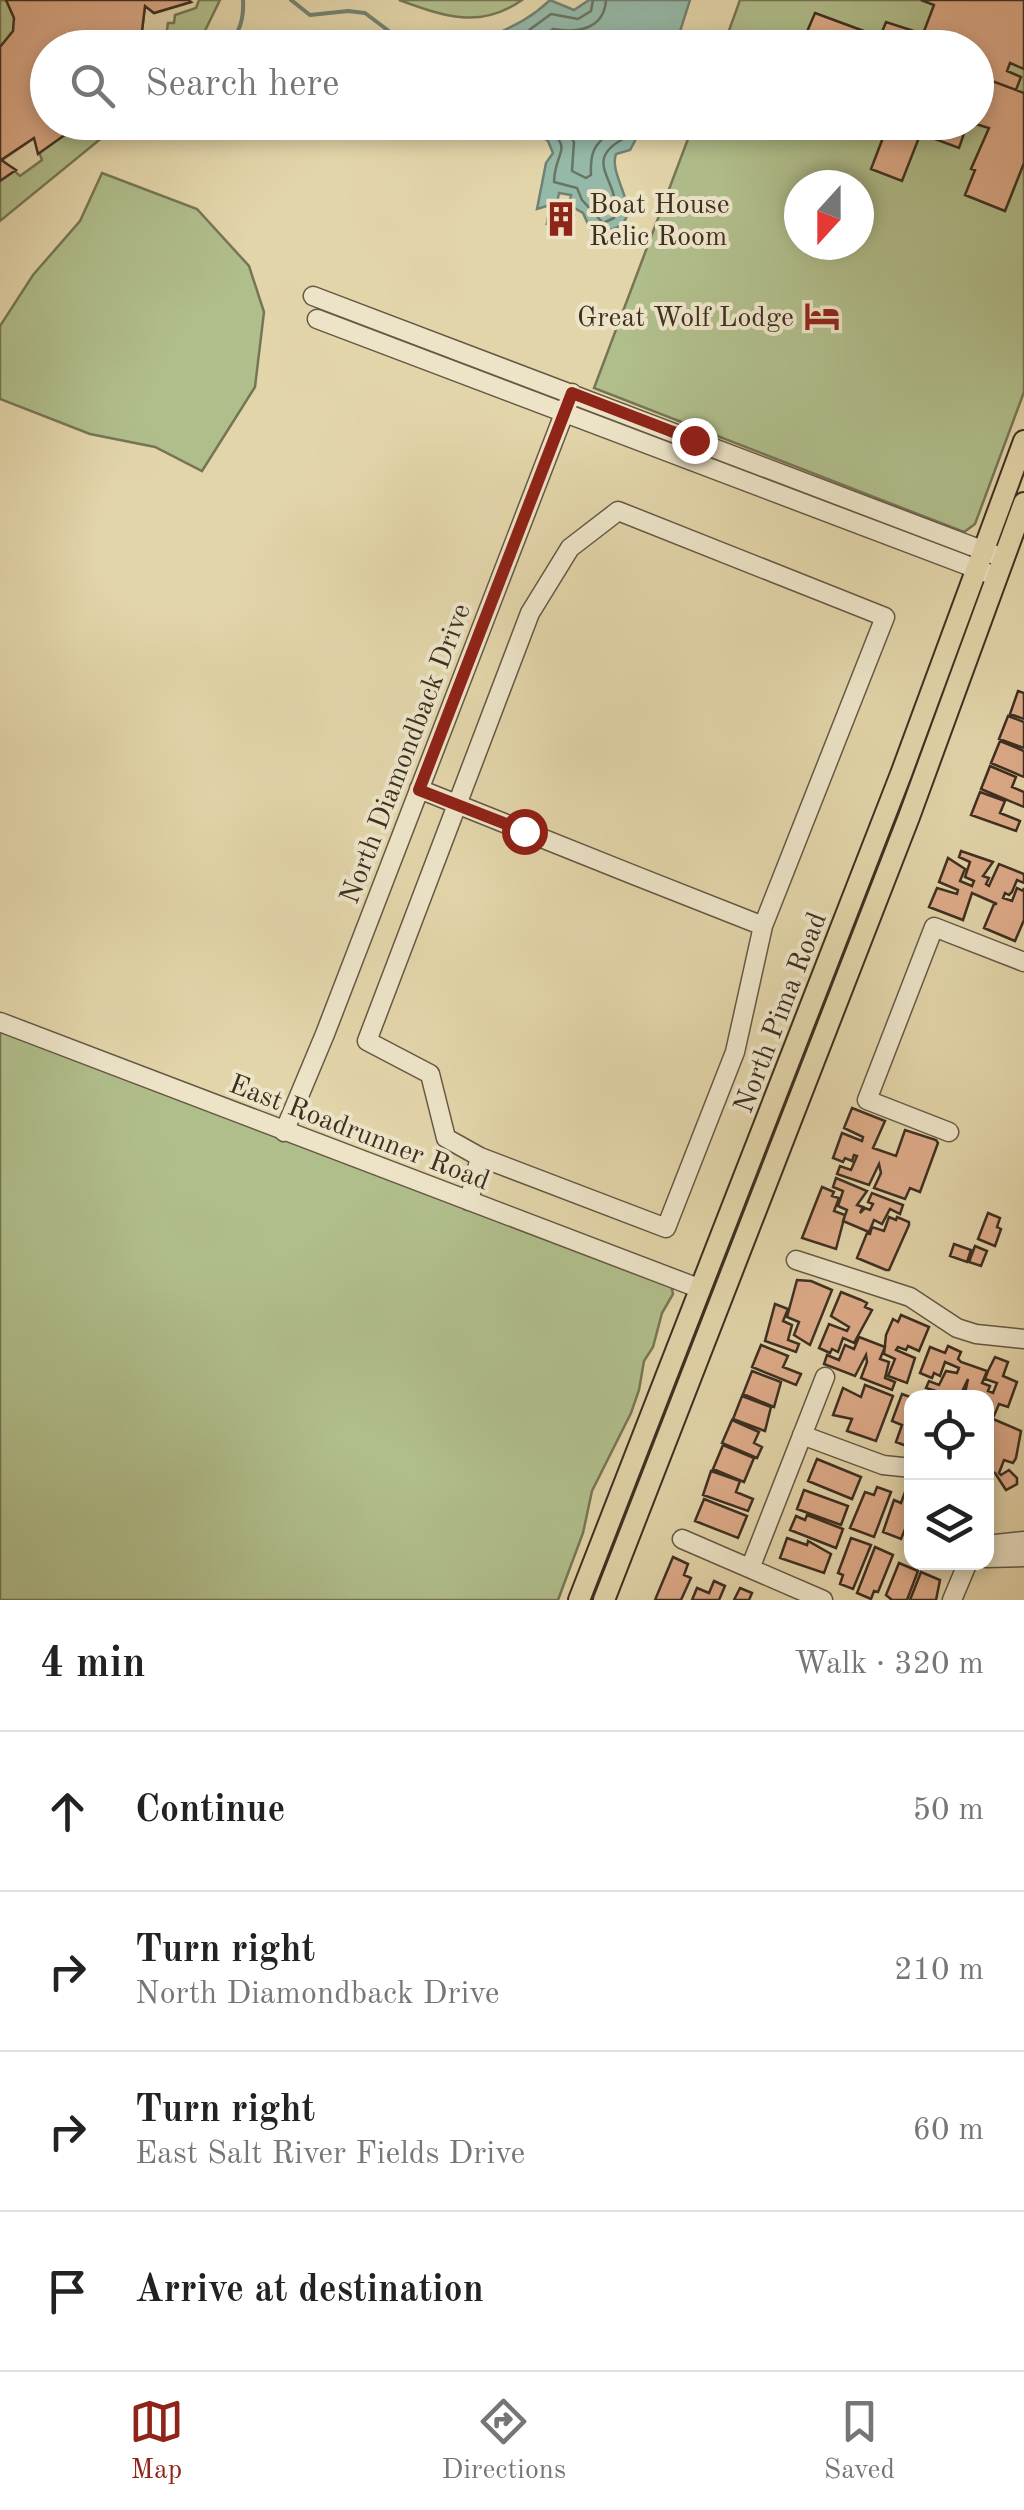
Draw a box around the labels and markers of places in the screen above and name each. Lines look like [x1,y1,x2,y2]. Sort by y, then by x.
place label: Boat House Relic Room [589,192,730,252]
building icon: Boat House Relic Room [542,200,580,238]
hotel icon: Great Wolf Lodge [803,297,841,335]
place label: Great Wolf Lodge [577,305,794,333]

